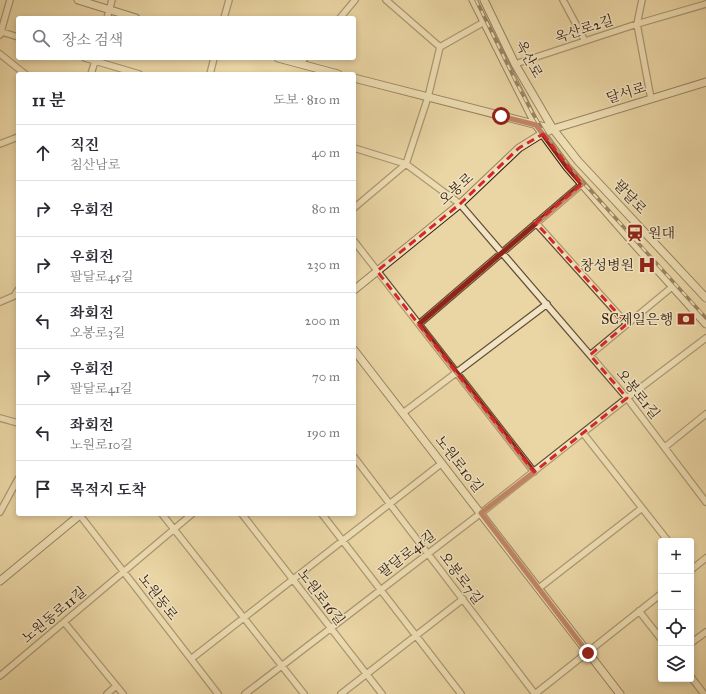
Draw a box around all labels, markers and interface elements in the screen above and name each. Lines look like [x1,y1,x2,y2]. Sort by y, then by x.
street label: 옥산로2길 [552,11,616,47]
search box [16,16,356,60]
icon: search [30,27,52,49]
text: 장소 검색 [62,31,123,49]
street label: 옥산로 [512,37,546,81]
street label: 달서로 [604,79,648,107]
text: 11 분 [32,90,66,111]
text: 도보 · 810 m [273,92,340,108]
route start [492,107,510,125]
text: 직진 [70,136,99,154]
icon: ahead [32,142,54,164]
text: 40 m [311,145,340,161]
text: 침산남로 [70,157,120,173]
street label: 오봉로 [435,169,477,209]
street label: 팔달로 [610,176,650,218]
icon: right [32,198,54,220]
text: 우회전 [70,201,113,219]
text: 80 m [312,201,340,217]
station icon: 원대 [625,223,645,243]
place label: 원대 [648,225,675,242]
text: 우회전 [70,248,113,266]
icon: right [32,254,54,276]
hospital icon: 창성병원 [637,255,657,275]
text: 230 m [307,257,340,273]
place label: 창성병원 [580,257,634,274]
text: 팔달로45길 [70,269,134,285]
text: 좌회전 [70,304,113,322]
bank icon: SC제일은행 [676,309,696,329]
icon: left [32,310,54,332]
place label: SC제일은행 [601,311,673,328]
text: 200 m [305,313,340,329]
text: 오봉로3길 [70,325,125,341]
text: 우회전 [70,360,113,378]
street label: 오봉로1길 [613,365,663,423]
icon: right [32,366,54,388]
text: 70 m [312,369,340,385]
text: 팔달로41길 [70,381,133,397]
text: 좌회전 [70,416,113,434]
icon: left [32,422,54,444]
text: 190 m [307,425,340,441]
street label: 노원로10길 [431,432,487,496]
text: 노원로10길 [70,437,133,453]
icon: arrive [32,478,54,500]
text: 목적지 도착 [70,481,146,499]
street label: 팔달로41길 [375,527,439,581]
map controls [658,538,694,682]
button: + [658,538,694,574]
street label: 오봉로7길 [436,548,486,608]
street label: 노원로16길 [294,565,348,629]
street label: 노원동로 [135,570,182,624]
button: − [658,574,694,610]
street label: 노원동로11길 [18,583,90,647]
button: locate [658,610,694,646]
route end [579,644,597,662]
button: layers [658,646,694,682]

